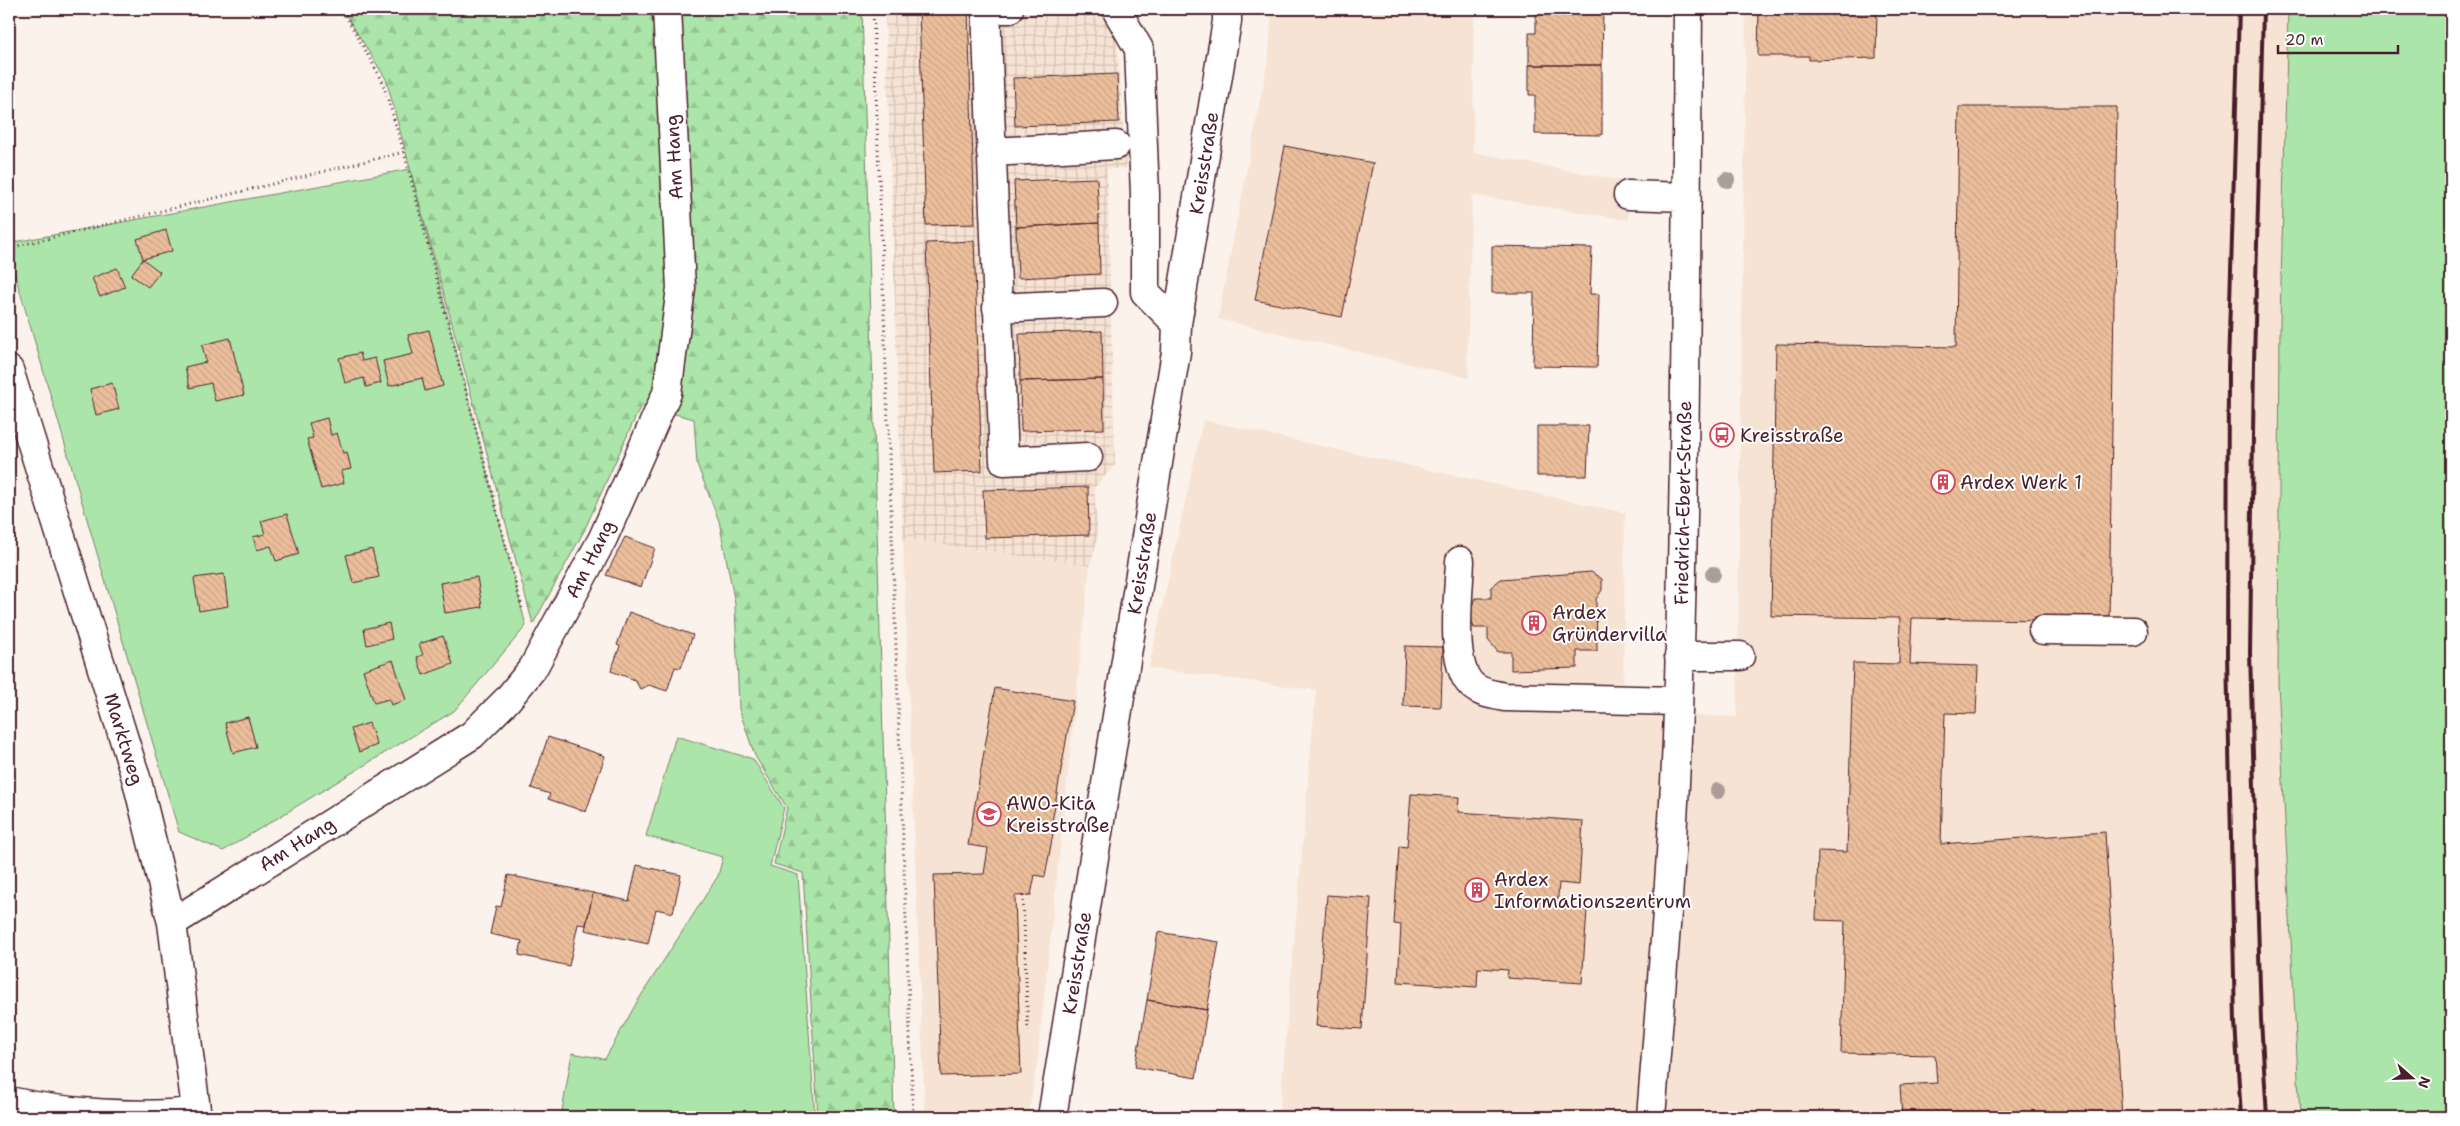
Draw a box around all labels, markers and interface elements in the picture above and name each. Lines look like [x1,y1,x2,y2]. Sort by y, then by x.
scale bar [2278,22,2398,54]
text: 20 m [2285,30,2324,50]
street label: Kreisstraße [1184,110,1224,216]
street label: Am Hang [659,114,689,200]
street label: Friedrich-Ebert-Straße [1669,401,1697,605]
bus stop icon: Kreisstraße [1709,422,1735,448]
place label: Kreisstraße [1740,423,1844,448]
building icon: Ardex Werk 1 [1930,469,1956,495]
place label: Ardex Werk 1 [1960,470,2082,495]
street label: Kreisstraße [1122,510,1162,616]
street label: Am Hang [560,515,620,603]
place label: Ardex Gründervilla [1552,600,1667,647]
building icon: Ardex Gründervilla [1521,610,1547,636]
street label: Marktweg [98,690,150,788]
place label: AWO-Kita Kreisstraße [1006,791,1110,838]
school or university icon: AWO-Kita Kreisstraße [976,801,1002,827]
street label: Am Hang [254,811,340,877]
place label: Ardex Informationszentrum [1494,867,1691,914]
building icon: Ardex Informationszentrum [1464,877,1490,903]
street label: Kreisstraße [1057,910,1097,1016]
north arrow [2388,1054,2438,1104]
text: N [2414,1074,2435,1091]

